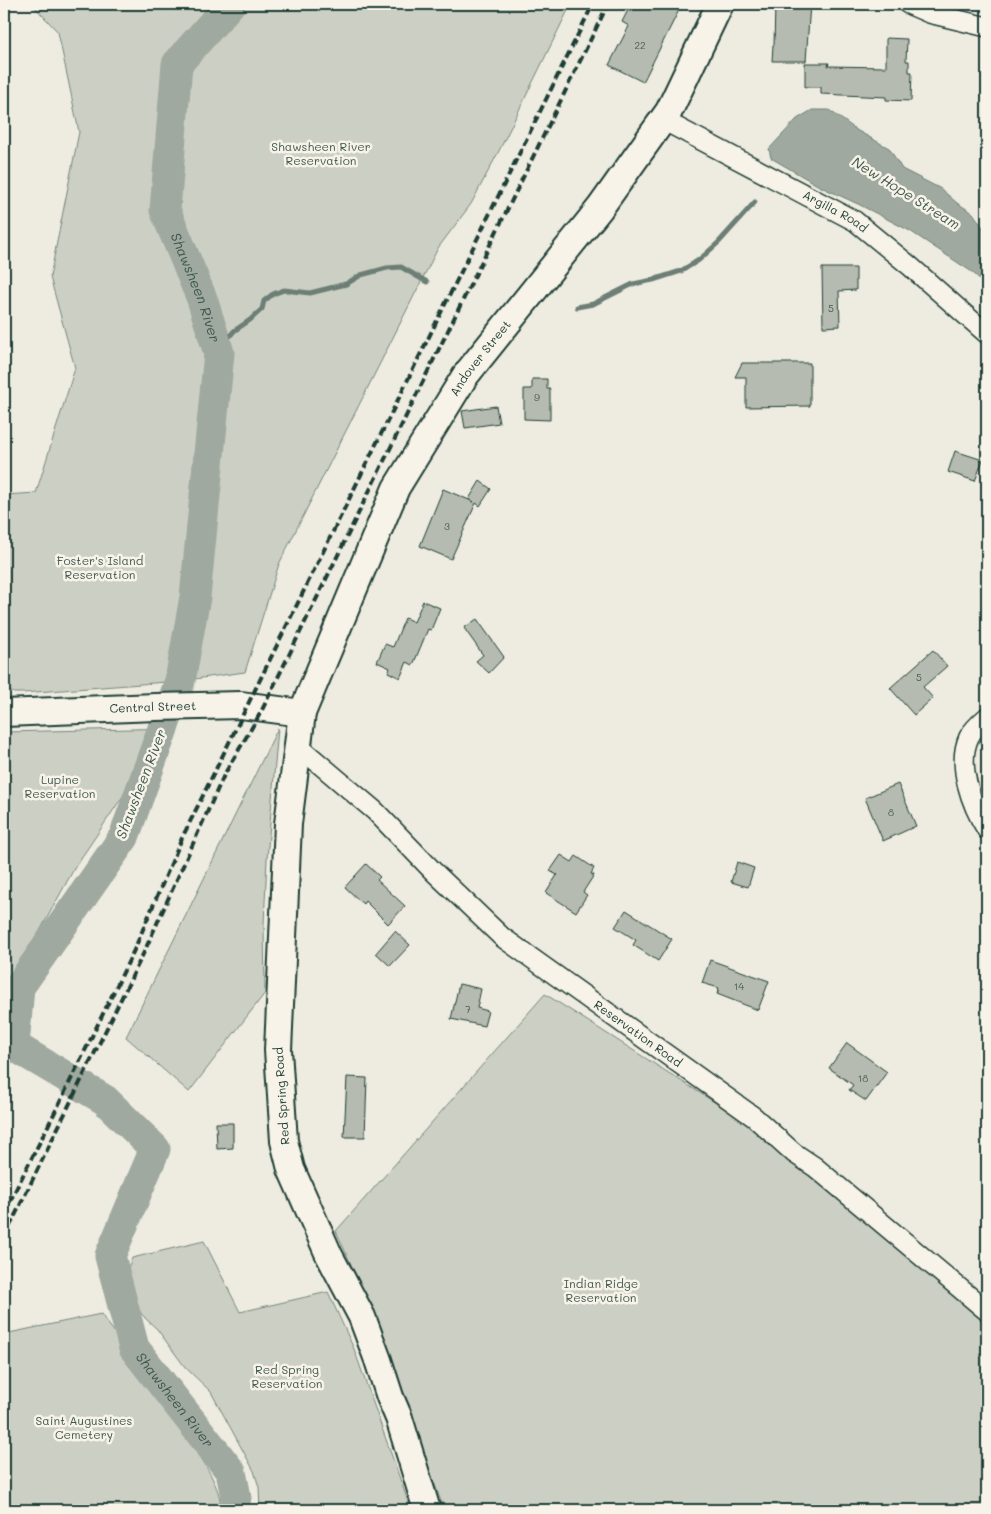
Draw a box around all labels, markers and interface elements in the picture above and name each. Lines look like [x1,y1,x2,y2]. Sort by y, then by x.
house number: 22 [634,38,646,52]
park label: Shawsheen River Reservation [271,138,371,168]
water label: New Hope Stream [849,152,964,233]
street label: Argilla Road [800,186,872,236]
water label: Shawsheen River [166,230,225,345]
house number: 5 [828,301,834,315]
street label: Andover Street [446,316,514,399]
house number: 9 [534,390,540,404]
house number: 3 [444,519,450,533]
park label: Foster's Island Reservation [57,552,144,582]
house number: 5 [916,670,922,684]
street label: Central Street [109,697,196,716]
water label: Shawsheen River [111,726,170,841]
park label: Lupine Reservation [25,771,95,801]
house number: 8 [888,805,894,819]
house number: 14 [734,979,744,993]
street label: Reservation Road [591,996,686,1070]
house number: 7 [465,1002,471,1016]
street label: Red Spring Road [270,1046,292,1145]
house number: 18 [858,1071,868,1085]
park label: Indian Ridge Reservation [564,1275,638,1305]
water label: Shawsheen River [132,1348,218,1451]
park label: Red Spring Reservation [252,1361,322,1391]
park label: Saint Augustines Cemetery [36,1412,133,1442]

